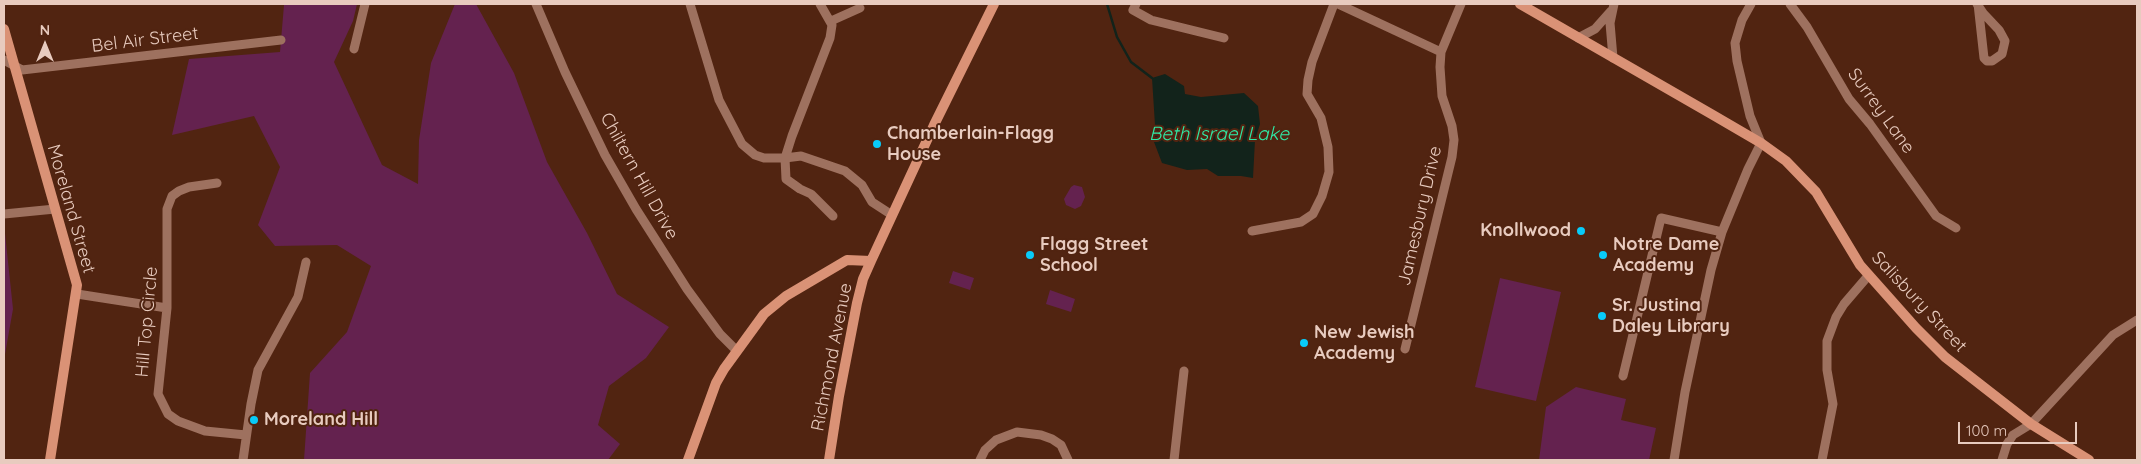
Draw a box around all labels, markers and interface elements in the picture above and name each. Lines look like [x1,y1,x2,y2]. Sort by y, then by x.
north arrow [20,20,70,70]
text: N [40,21,50,39]
street label: Bel Air Street [90,23,200,57]
street label: Surrey Lane [1843,64,1919,158]
street label: Chiltern Hill Drive [595,109,683,243]
place label: Chamberlain-Flagg House [887,123,1054,166]
water label: Beth Israel Lake [1149,123,1289,145]
marker: Chamberlain-Flagg House [871,138,883,150]
street label: Moreland Street [42,142,100,276]
street label: Jamesbury Drive [1393,144,1447,288]
place label: Knollwood [1480,220,1571,242]
marker: Knollwood [1575,225,1587,237]
place label: Flagg Street School [1040,234,1148,276]
place label: Notre Dame Academy [1613,234,1719,276]
street label: Salisbury Street [1867,247,1971,357]
marker: Flagg Street School [1024,249,1036,261]
marker: Notre Dame Academy [1597,249,1609,261]
street label: Hill Top Circle [131,266,163,378]
street label: Richmond Avenue [807,281,857,433]
place label: Sr. Justina Daley Library [1612,295,1730,338]
marker: Sr. Justina Daley Library [1596,310,1608,322]
place label: New Jewish Academy [1314,322,1415,364]
marker: New Jewish Academy [1298,337,1310,349]
place label: Moreland Hill [264,409,378,431]
scale bar [1961,412,2080,444]
marker: Moreland Hill [248,414,260,426]
text: 100 m [1966,421,2007,440]

